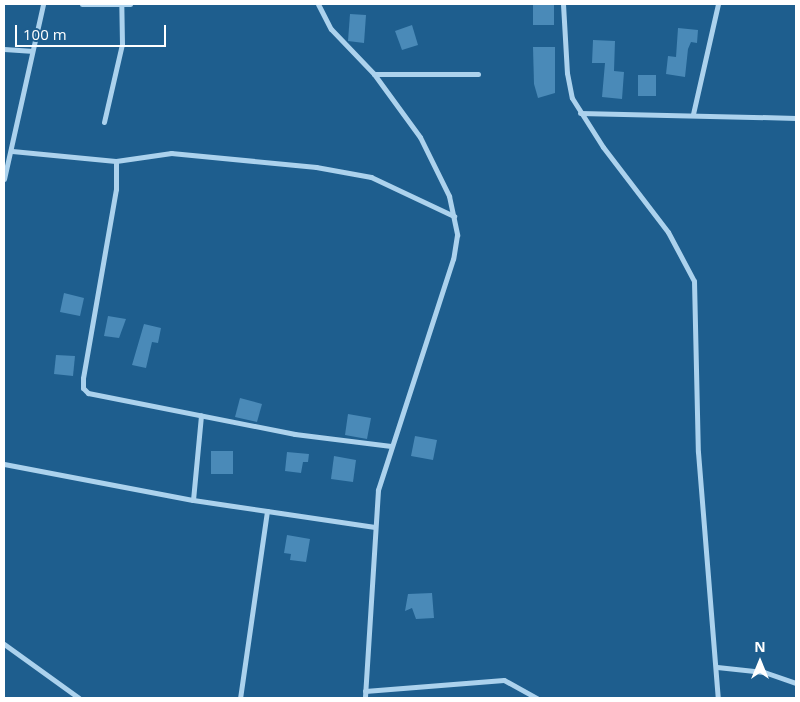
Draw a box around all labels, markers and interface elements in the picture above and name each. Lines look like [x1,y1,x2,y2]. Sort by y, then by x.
scale bar [18,15,169,47]
text: 100 m [23,24,67,44]
north arrow [735,637,785,687]
text: N [754,637,766,656]

